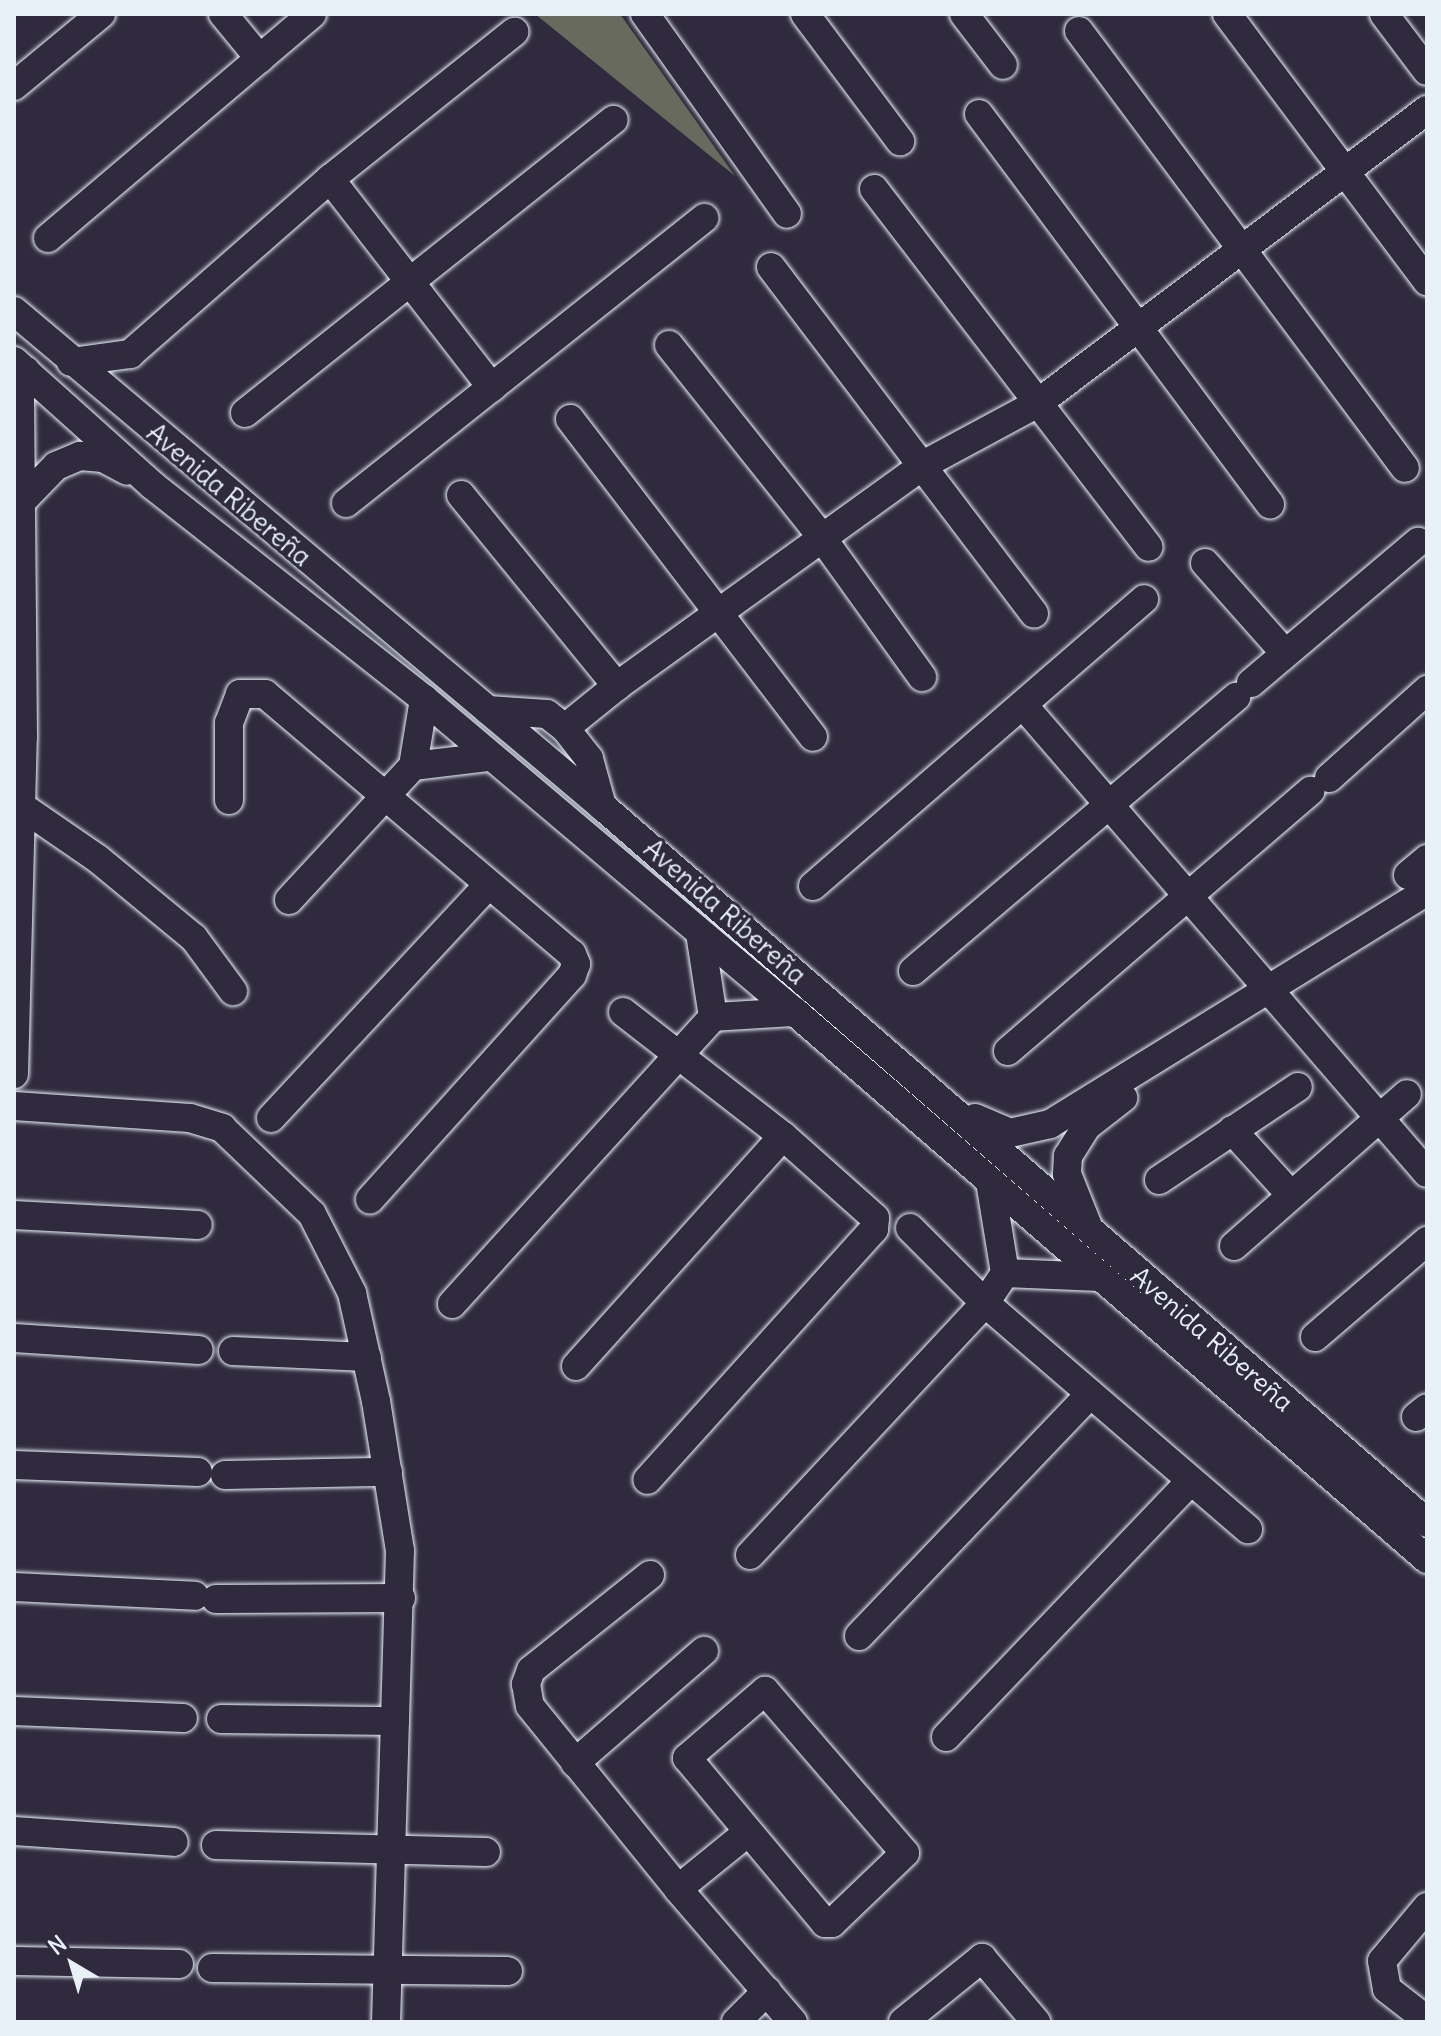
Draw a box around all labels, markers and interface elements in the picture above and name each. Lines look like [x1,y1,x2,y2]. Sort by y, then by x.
street label: Avenida Ribereña [141,417,317,573]
street label: Avenida Ribereña [637,833,813,991]
street label: Avenida Ribereña [1124,1260,1300,1418]
north arrow [32,1924,112,2004]
text: N [43,1929,72,1961]

